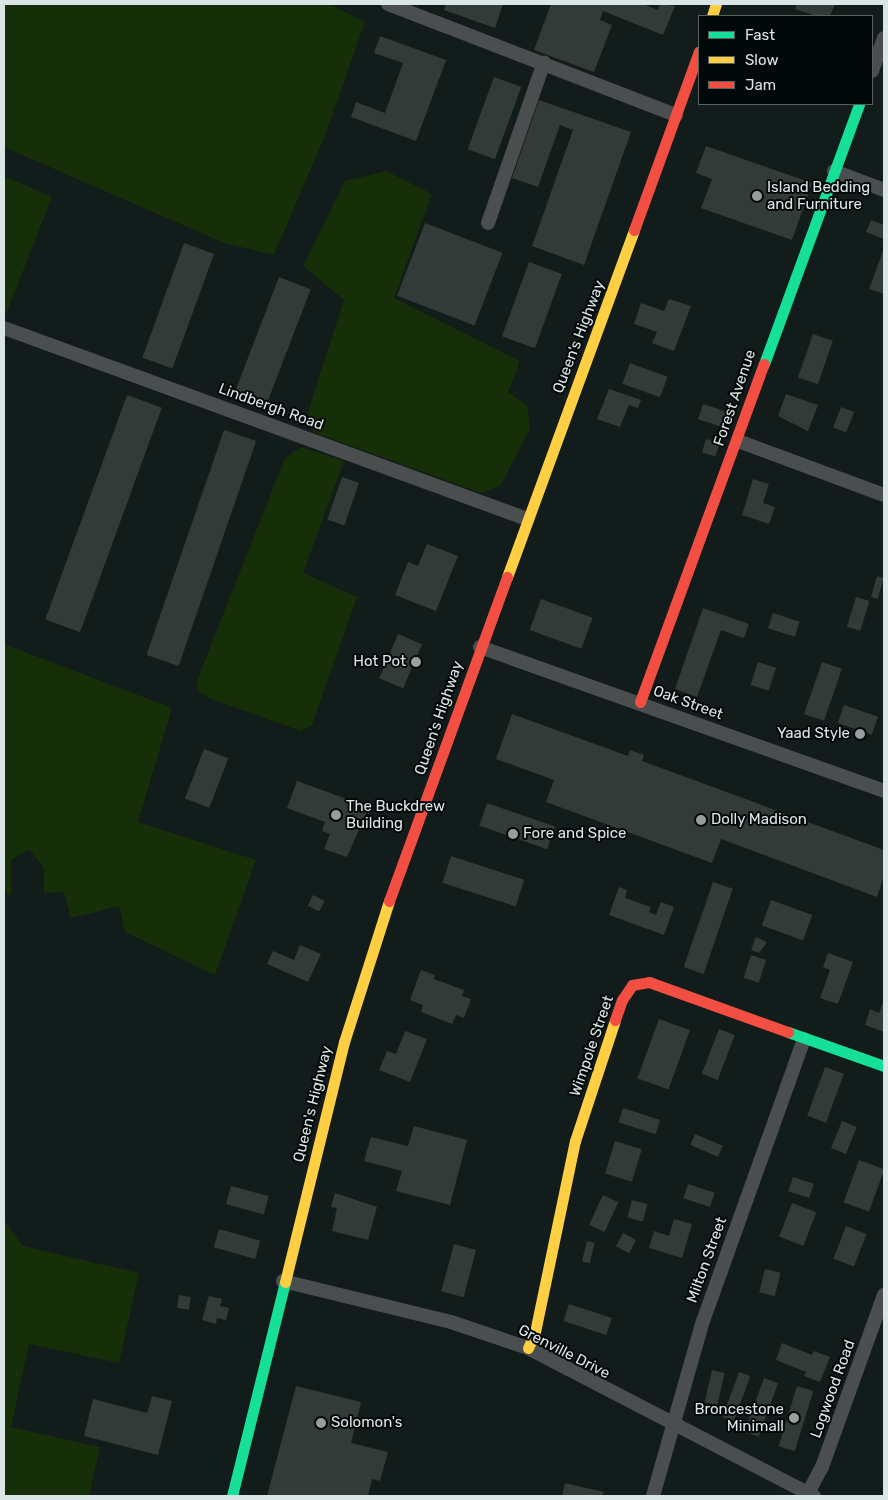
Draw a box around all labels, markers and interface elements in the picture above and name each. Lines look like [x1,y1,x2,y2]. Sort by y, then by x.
legend [698,15,873,105]
text: Fast [745,26,775,44]
text: Slow [745,51,778,69]
text: Jam [745,76,776,94]
place label: Island Bedding and Furniture [767,178,870,213]
marker: Island Bedding and Furniture [751,190,763,202]
street label: Queen's Highway [549,278,609,396]
street label: Forest Avenue [710,347,760,449]
street label: Lindbergh Road [216,380,326,434]
place label: Hot Pot [353,653,406,671]
marker: Hot Pot [410,656,422,668]
street label: Queen's Highway [411,659,467,777]
street label: Oak Street [651,682,725,724]
place label: Yaad Style [777,725,850,743]
marker: Yaad Style [854,728,866,740]
place label: The Buckdrew Building [346,797,445,832]
marker: The Buckdrew Building [330,809,342,821]
place label: Dolly Madison [711,811,807,829]
marker: Dolly Madison [695,814,707,826]
place label: Fore and Spice [523,825,626,843]
marker: Fore and Spice [507,828,519,840]
street label: Wimpole Street [566,993,618,1099]
street label: Queen's Highway [290,1044,336,1164]
street label: Milton Street [683,1215,731,1305]
street label: Grenville Drive [515,1321,613,1383]
street label: Logwood Road [807,1338,859,1440]
place label: Broncestone Minimall [694,1400,784,1435]
marker: Broncestone Minimall [788,1412,800,1424]
place label: Solomon's [331,1414,402,1432]
marker: Solomon's [315,1417,327,1429]

